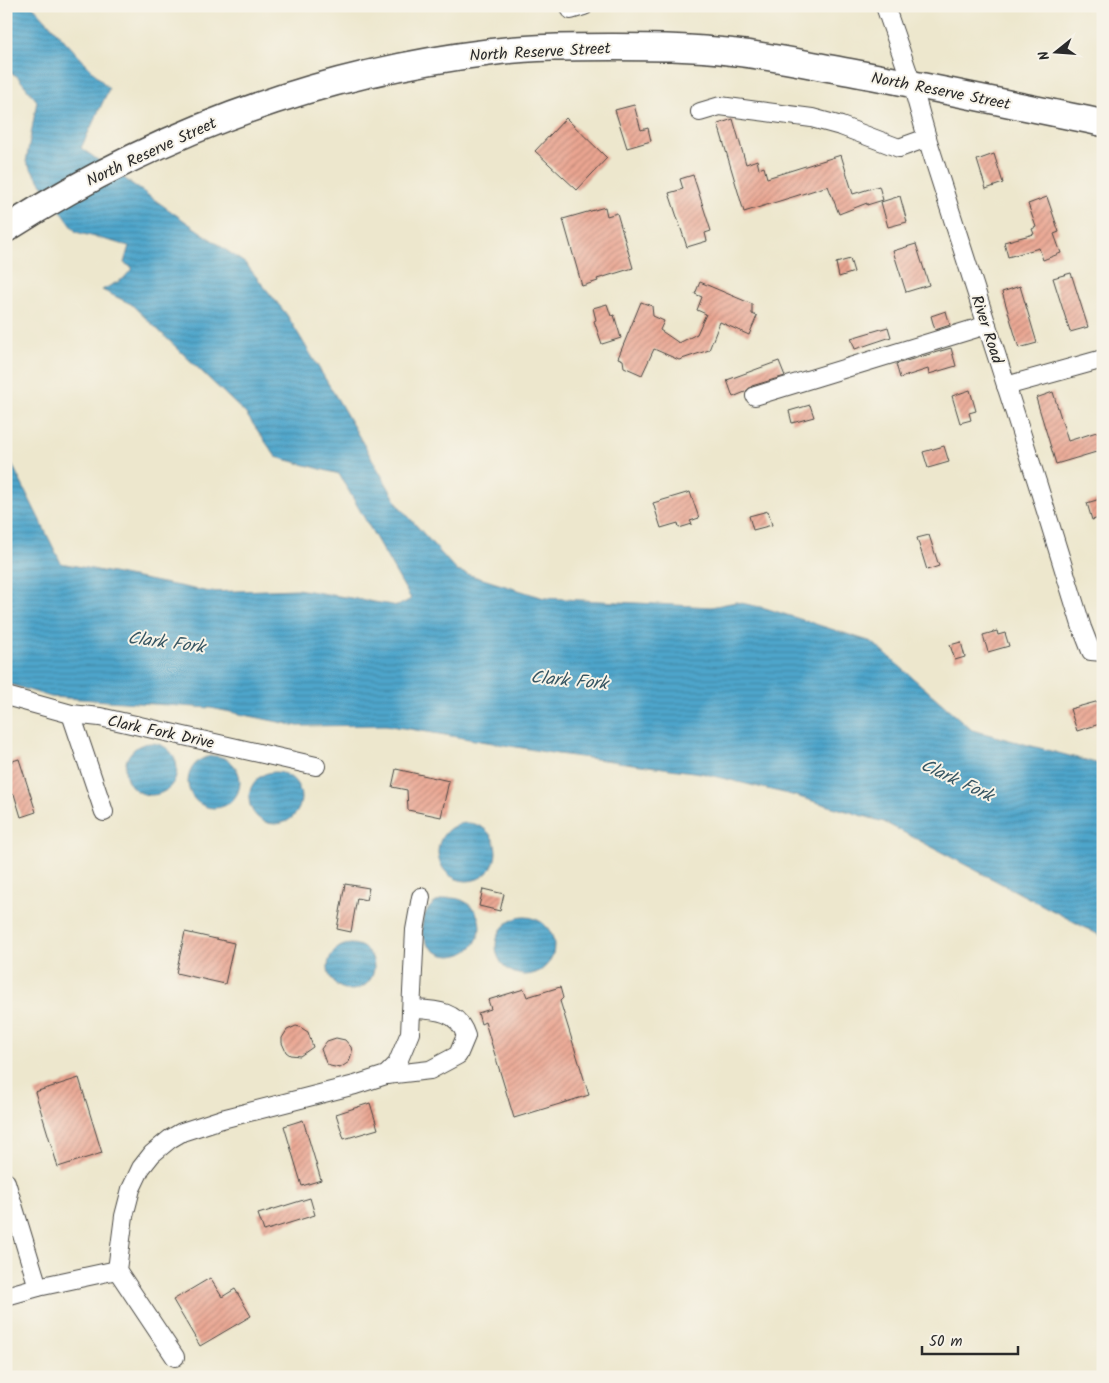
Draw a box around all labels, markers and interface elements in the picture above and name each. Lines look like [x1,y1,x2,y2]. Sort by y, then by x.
north arrow [1032,28,1082,78]
street label: North Reserve Street [469,36,612,69]
text: N [1033,48,1056,63]
street label: North Reserve Street [869,66,1013,117]
street label: North Reserve Street [82,111,222,194]
street label: River Road [964,292,1010,368]
water label: Clark Fork [126,624,208,663]
water label: Clark Fork [529,664,611,700]
street label: Clark Fork Drive [105,709,216,756]
water label: Clark Fork [915,752,1000,812]
scale bar [922,1323,1018,1355]
text: 50 m [929,1330,963,1354]

